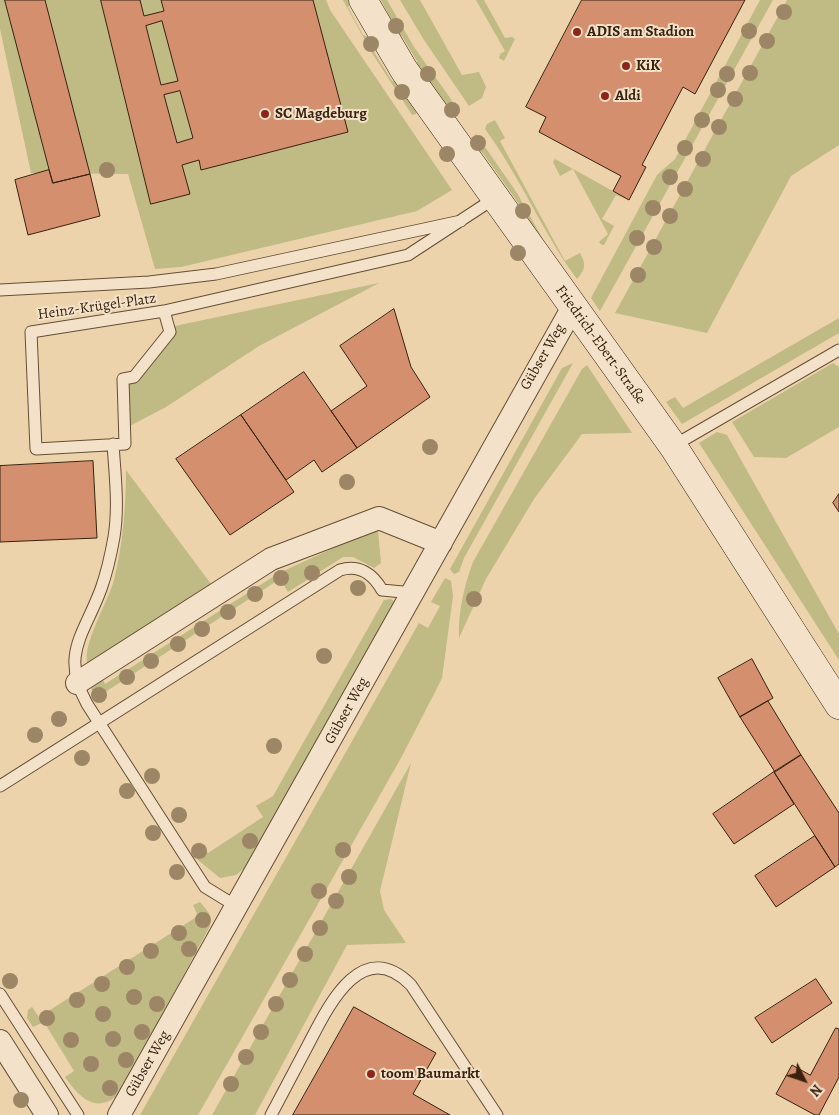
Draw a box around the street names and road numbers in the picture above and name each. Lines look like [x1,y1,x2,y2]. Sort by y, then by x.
street label: Friedrich-Ebert-Straße [551,282,649,408]
street label: Heinz-Krügel-Platz [37,290,157,324]
street label: Gübser Weg [517,321,569,393]
street label: Gübser Weg [321,674,373,748]
street label: Gübser Weg [122,1028,174,1100]

